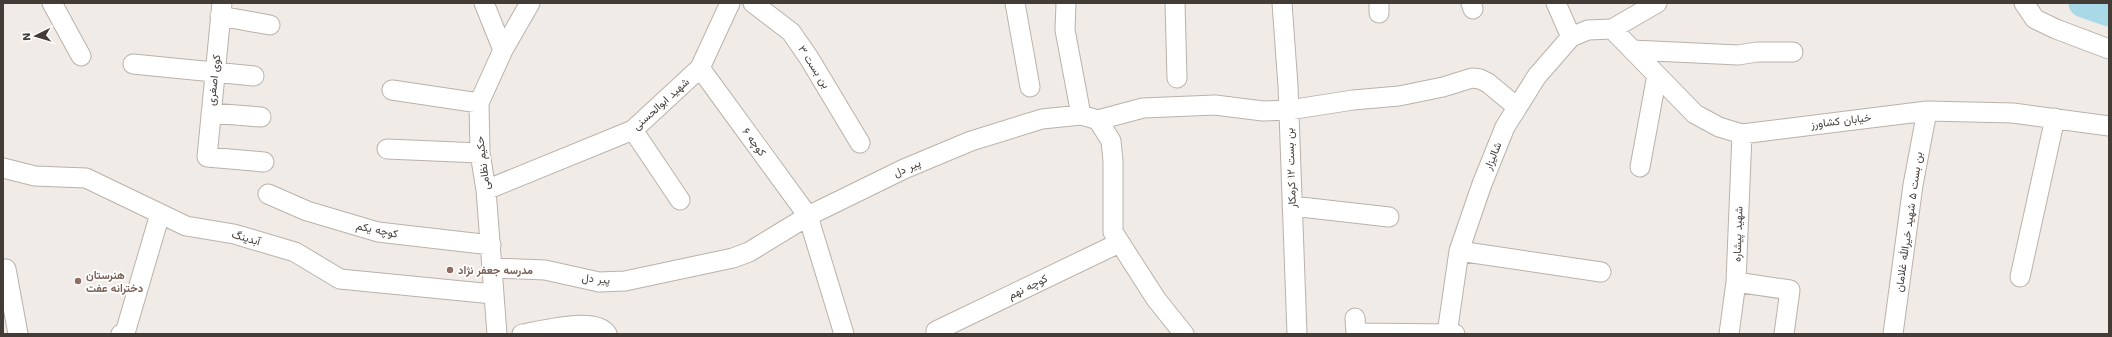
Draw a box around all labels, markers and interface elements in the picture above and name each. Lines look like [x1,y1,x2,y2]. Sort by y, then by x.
north arrow [16,16,56,56]
text: N [20,32,33,41]
street label: بن بست ۳ [795,43,833,91]
street label: کوی اصغری [205,54,223,106]
street label: شهید ابوالحسنی [630,75,692,133]
street label: خیابان کشاورز [1809,111,1872,131]
street label: کوچه ۶ [739,125,769,159]
street label: بن بست ۱۲ کرمکار [1283,128,1299,209]
street label: حکیم نظامی [473,135,494,191]
street label: شالیزار [1481,140,1505,173]
street label: بن بست ۵ شهید خیرالله غلامان [1893,151,1925,293]
street label: پیر دل [891,156,923,181]
street label: شهید پیشاره [1731,206,1746,262]
street label: کوچه یکم [355,219,399,242]
street label: آبدینگ [230,228,263,249]
place label: مدرسه جعفر نژاد [458,264,533,277]
marker: مدرسه جعفر نژاد [445,265,455,275]
place label: هنرستان دخترانه عفت [86,269,144,295]
street label: پیر دل [581,271,611,288]
street label: کوچه نهم [1006,272,1050,303]
marker: هنرستان دخترانه عفت [73,276,83,286]

